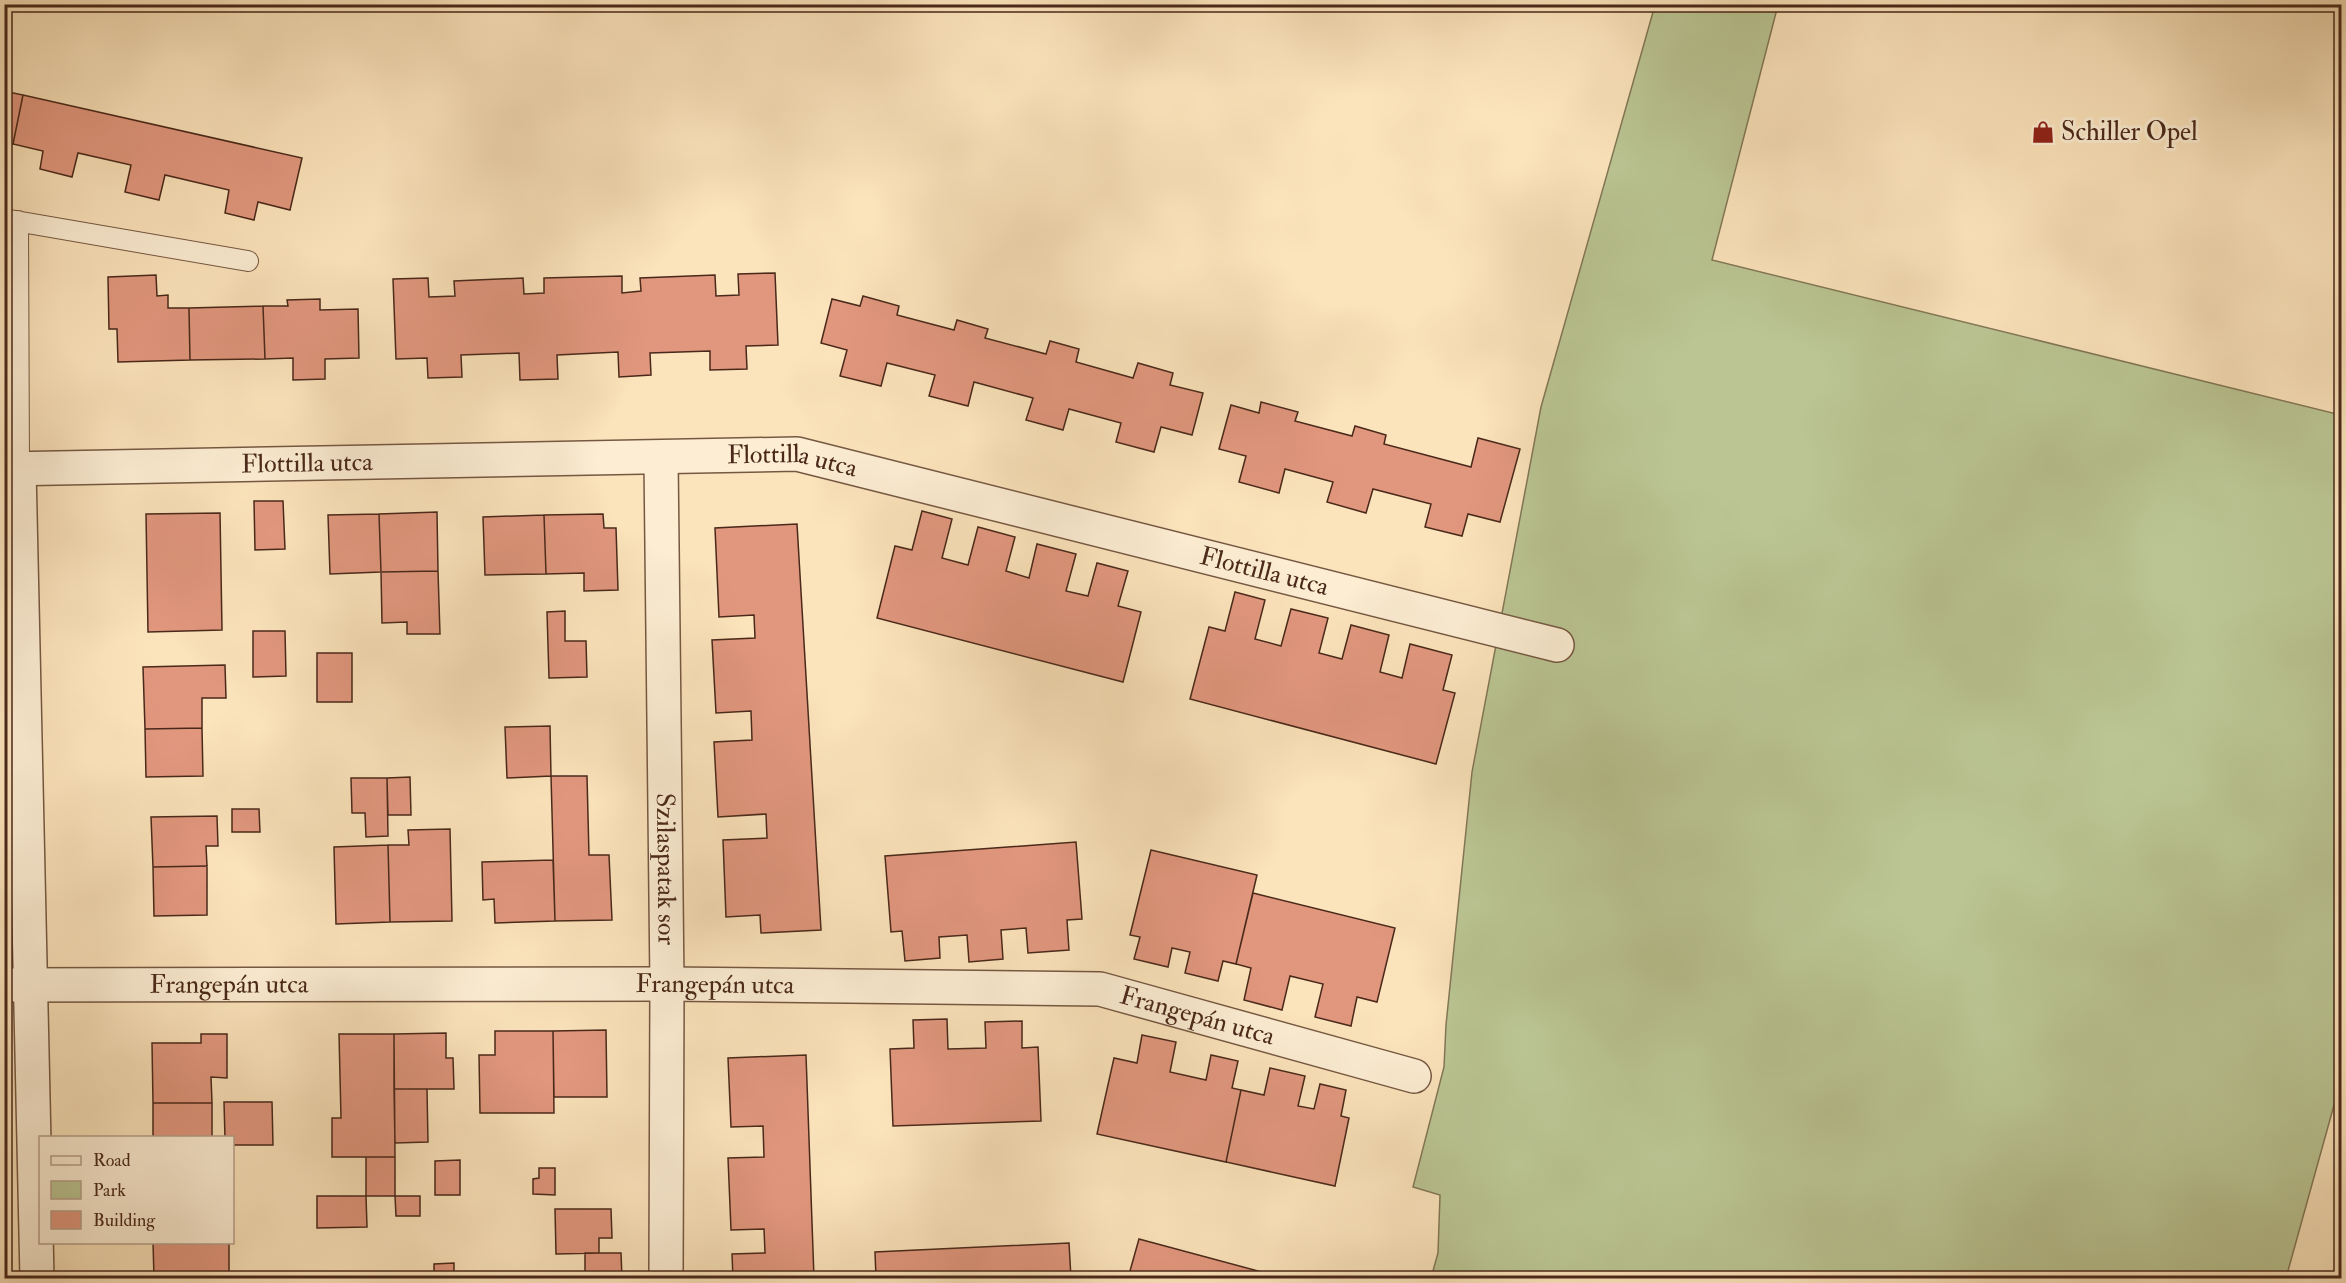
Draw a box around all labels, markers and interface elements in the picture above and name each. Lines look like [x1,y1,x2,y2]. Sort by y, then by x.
place label: Schiller Opel [2061,116,2198,149]
shop icon: Schiller Opel [2030,119,2056,145]
street label: Flottilla utca [727,438,861,485]
street label: Flottilla utca [241,446,373,481]
street label: Flottilla utca [1197,540,1332,603]
street label: Szilaspatak sor [648,793,683,946]
street label: Frangepán utca [636,968,795,1002]
street label: Frangepán utca [150,969,309,1002]
street label: Frangepán utca [1117,979,1278,1053]
legend [39,1136,234,1244]
text: Road [93,1149,131,1172]
text: Park [93,1179,126,1202]
text: Building [93,1209,156,1232]

